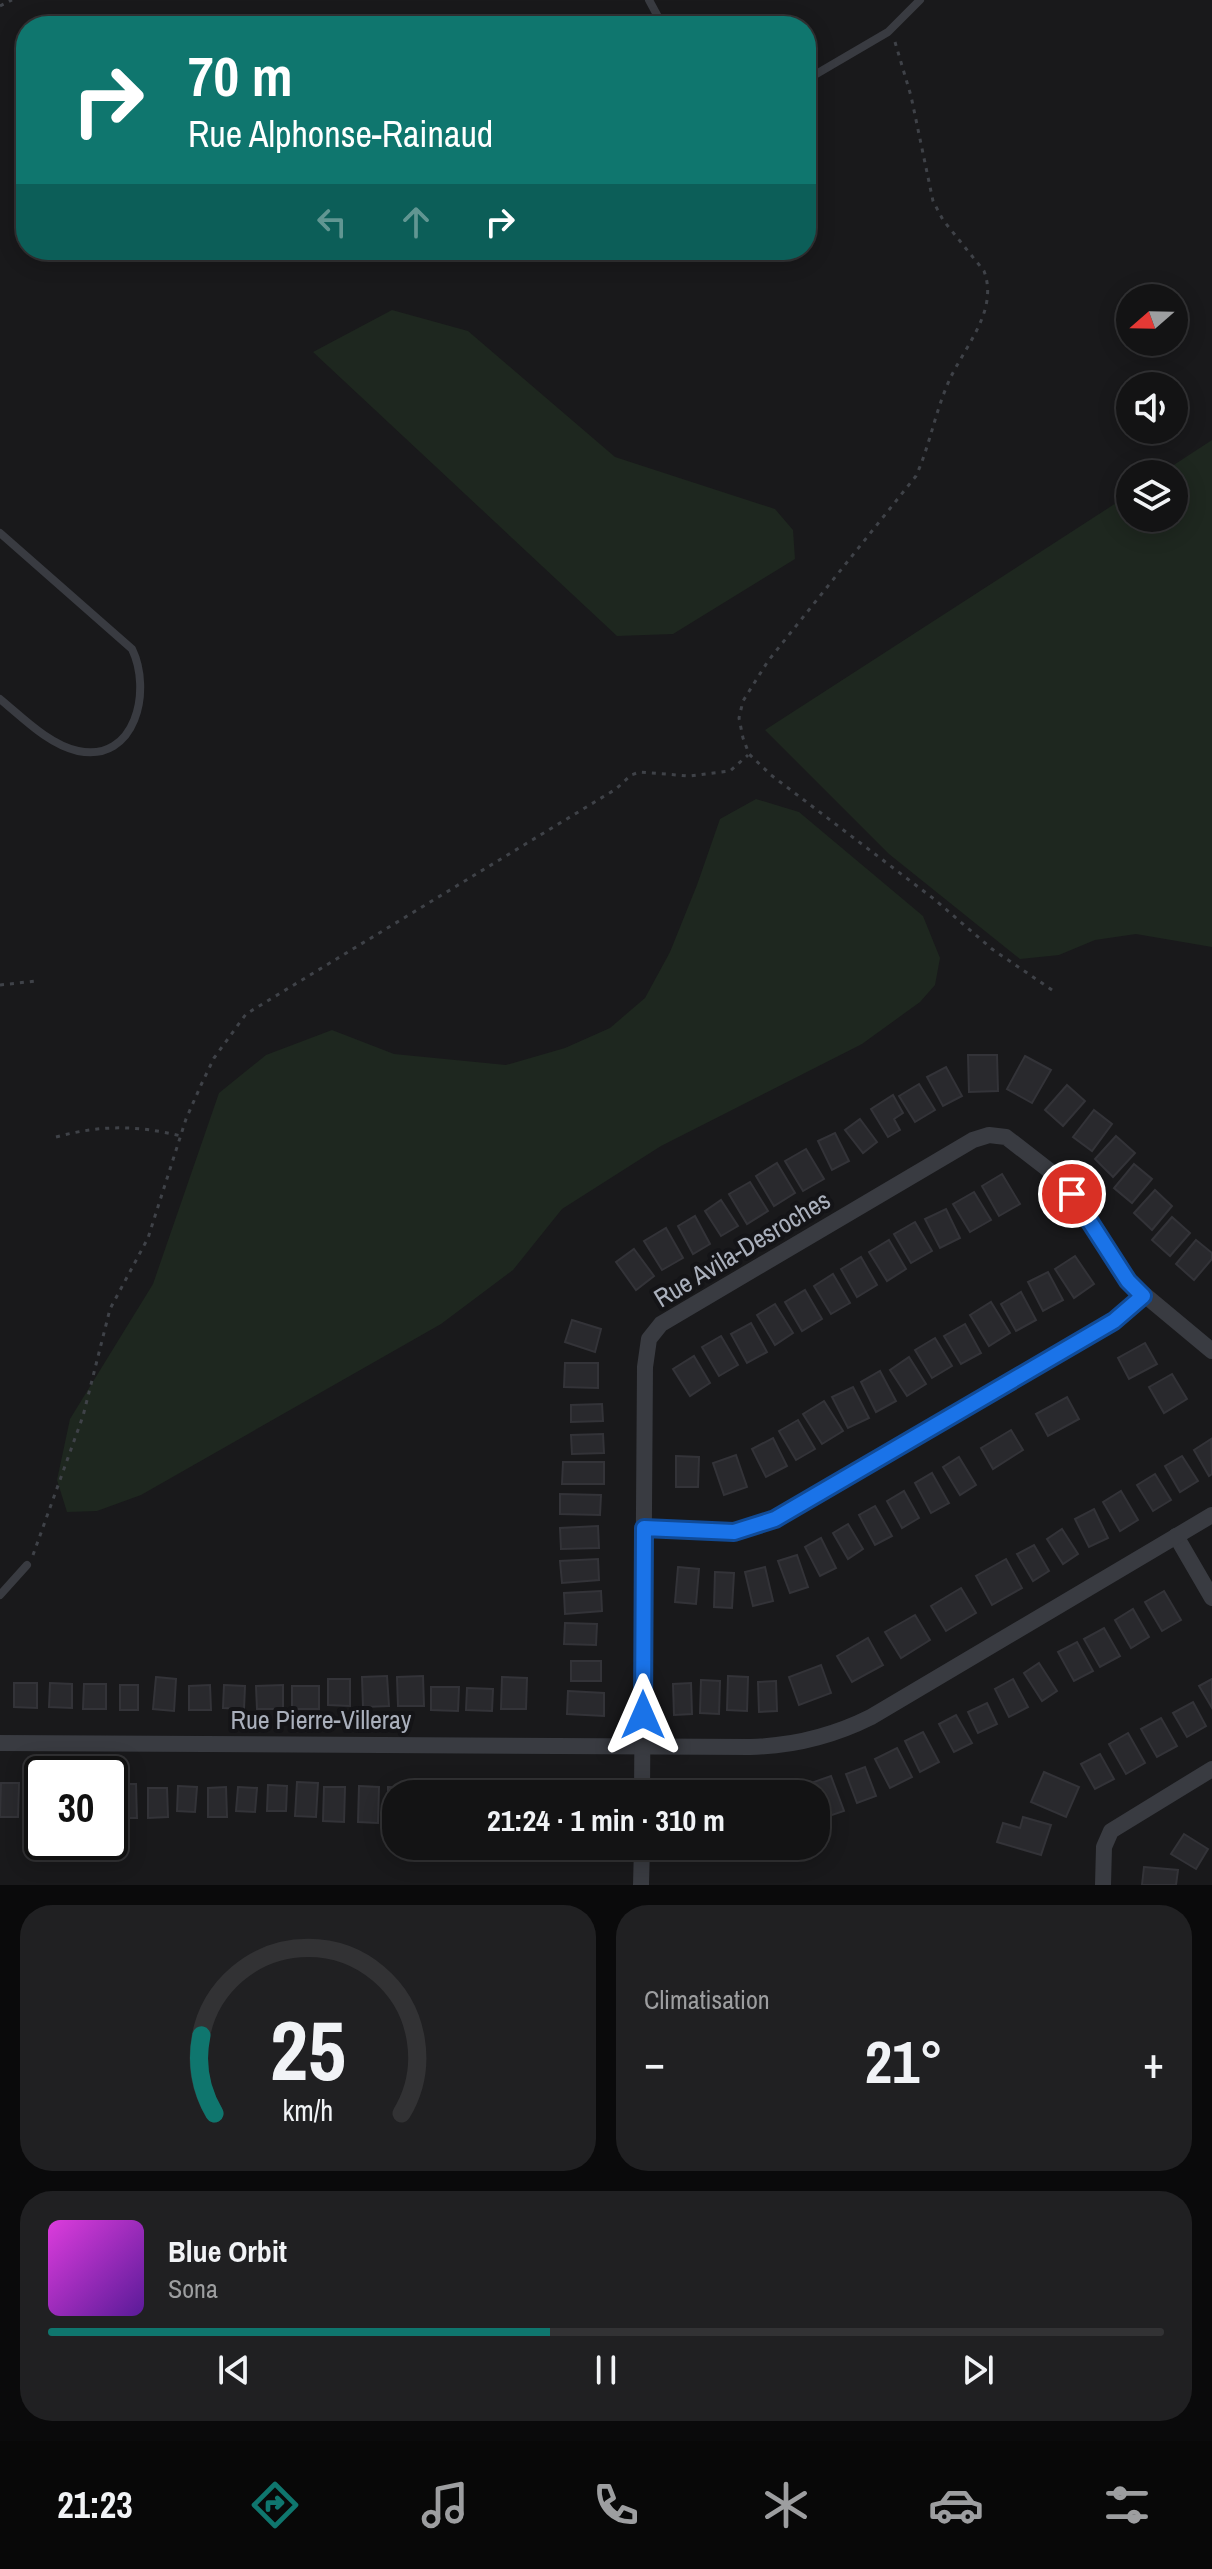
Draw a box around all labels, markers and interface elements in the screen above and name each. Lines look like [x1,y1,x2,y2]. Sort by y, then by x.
text: 70 m [188,38,293,113]
icon: right [56,48,160,152]
text: Rue Alphonse-Rainaud [188,110,493,158]
icon: left [310,200,354,244]
icon: ahead [394,200,438,244]
icon: right [478,200,522,244]
north arrow [1116,284,1188,356]
map controls [1116,284,1188,532]
button: sound [1116,372,1188,444]
button: layers [1116,460,1188,532]
pin [1038,1160,1106,1228]
icon: arrive [1050,1172,1094,1216]
street label: Rue Avila-Desroches [647,1182,836,1315]
position arrow [601,1673,685,1757]
street label: Rue Pierre-Villeray [231,1702,412,1737]
speed limit sign: 30 [24,1756,128,1860]
text: 21:24 · 1 min · 310 m [487,1800,725,1840]
text: Climatisation [644,1982,770,2017]
text: 25 [270,1994,346,2106]
text: 21° [865,2021,943,2102]
text: − [644,2032,665,2092]
text: + [1143,2032,1164,2092]
text: km/h [283,2091,333,2130]
text: Blue Orbit [168,2231,287,2271]
text: Sona [168,2271,218,2306]
icon: previous [212,2348,256,2392]
icon: pause [584,2348,628,2392]
icon: next [956,2348,1000,2392]
icon: directions [247,2477,303,2533]
icon: music [417,2477,473,2533]
icon: phone [588,2477,644,2533]
icon: climate [758,2477,814,2533]
icon: car [928,2477,984,2533]
icon: filters [1099,2477,1155,2533]
text: 21:23 [57,2481,133,2529]

